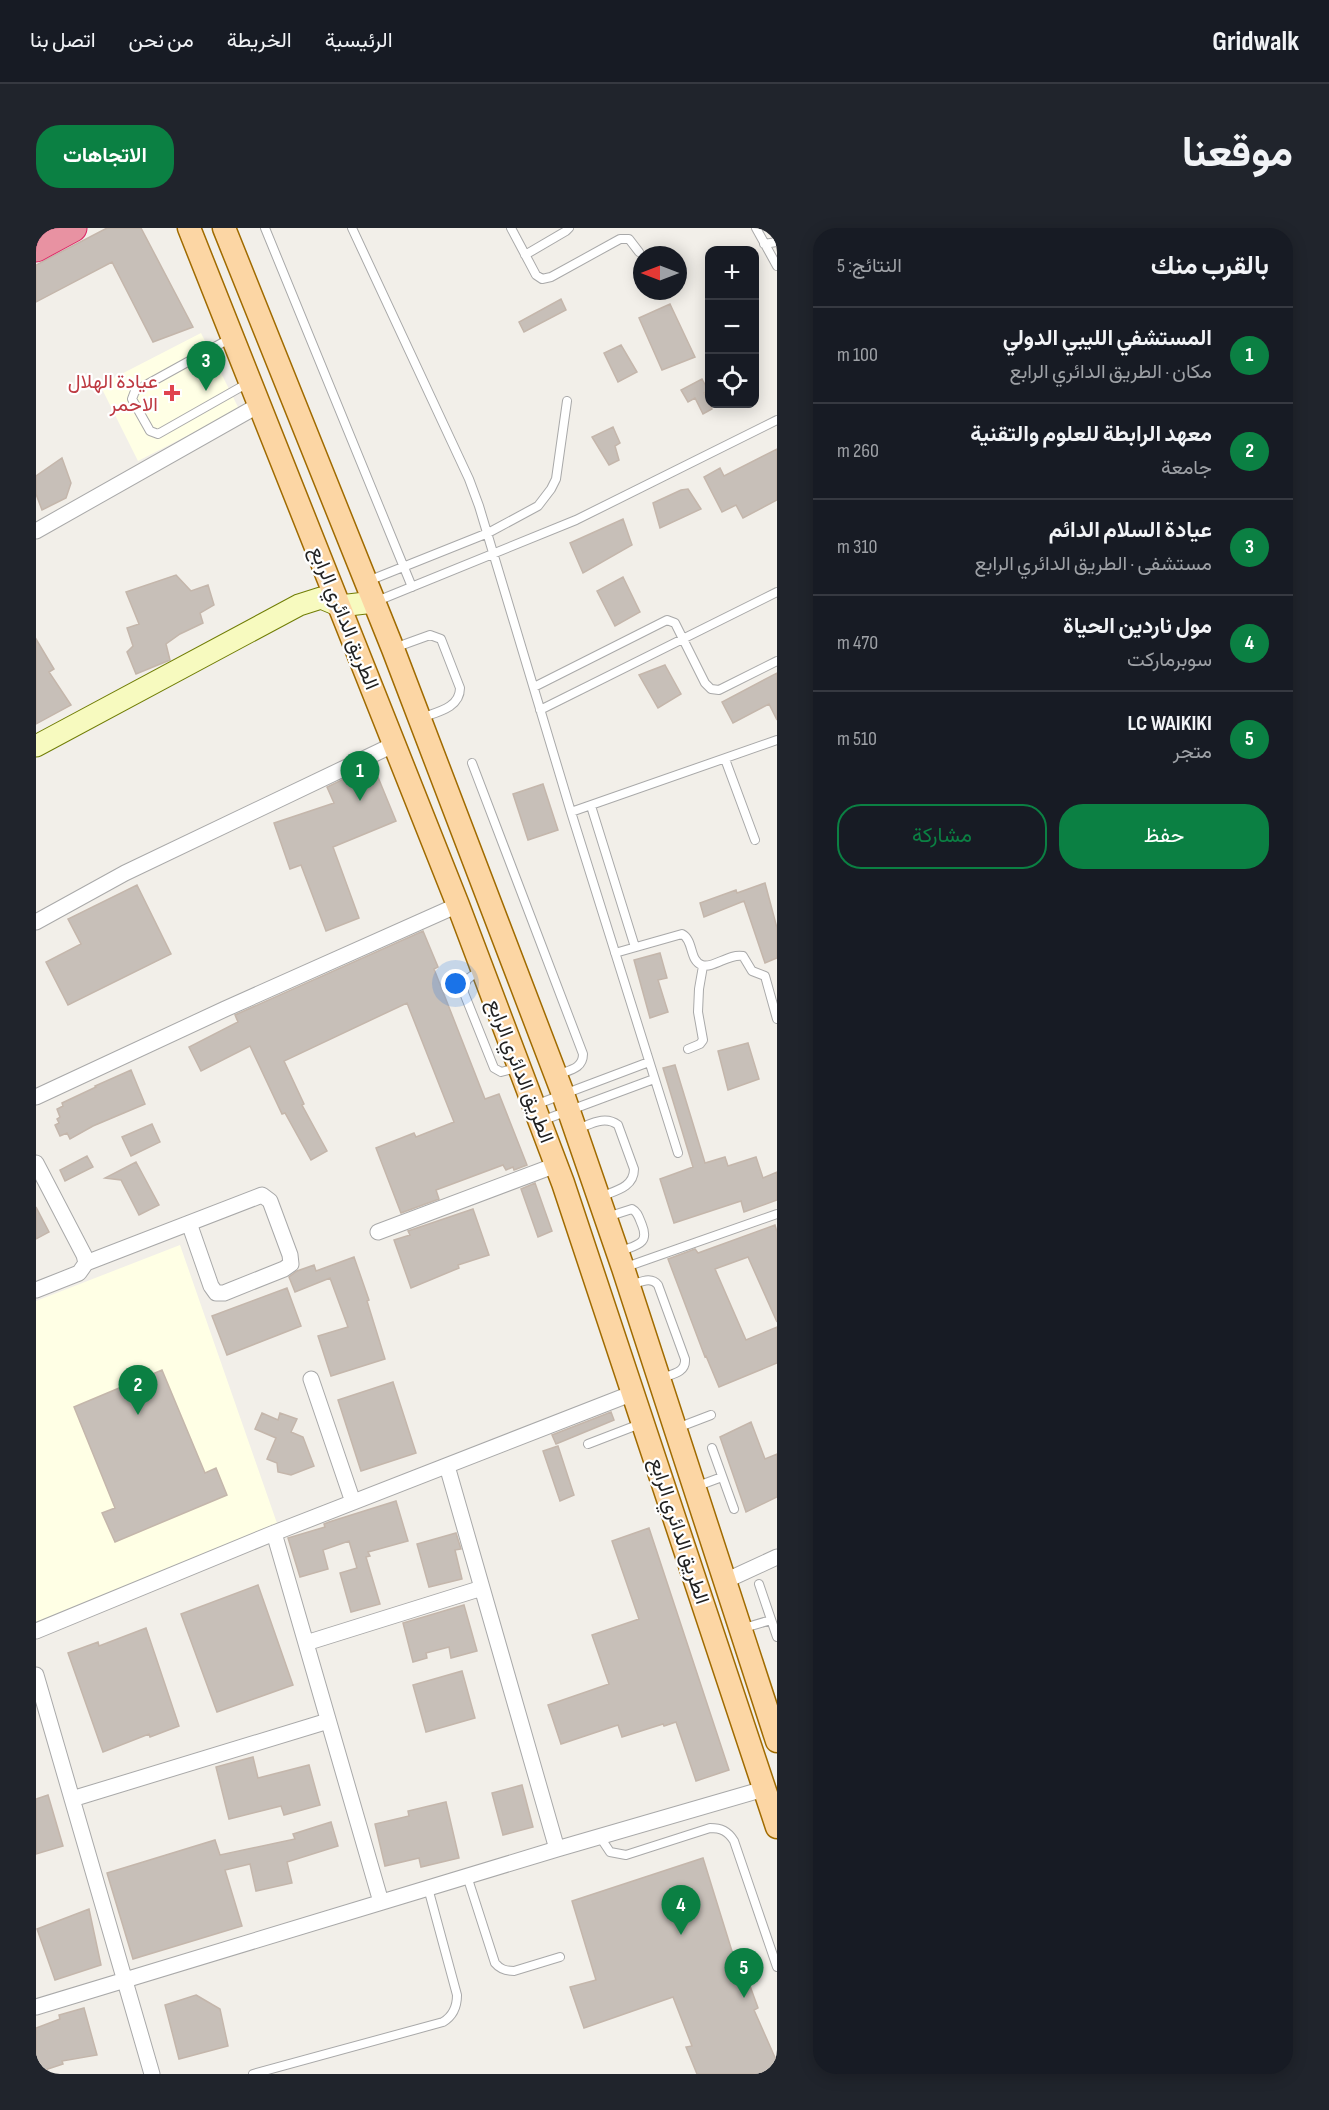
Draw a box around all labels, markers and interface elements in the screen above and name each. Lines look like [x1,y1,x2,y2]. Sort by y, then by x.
text: Gridwalk [1212,25,1299,58]
text: اتصل بنا [30,28,96,53]
text: من نحن [129,28,194,53]
text: الخريطة [227,28,292,53]
text: الرئيسية [325,28,393,53]
button: الاتجاهات [36,125,174,188]
text: موقعنا [1182,128,1293,179]
north arrow [633,246,687,300]
map controls [705,246,759,408]
button: + [705,246,759,300]
text: بالقرب منك [1151,251,1269,282]
text: النتائج: 5 [837,254,902,278]
button: − [705,300,759,354]
text: المستشفي الليبي الدولي [1003,325,1212,352]
pin: 3 [186,342,226,391]
text: 100 m [837,343,878,367]
text: 1 [1246,343,1253,367]
button: locate [705,354,759,408]
text: مكان · الطريق الدائري الرابع [1009,360,1212,384]
place label: عيادة الهلال الاحمر [68,370,158,417]
marker: عيادة الهلال الاحمر [163,384,181,402]
text: معهد الرابطة للعلوم والتقنية [970,421,1212,448]
text: 260 m [837,439,879,463]
text: 2 [1245,439,1254,463]
text: جامعة [1161,456,1212,480]
text: عيادة السلام الدائم [1049,517,1212,544]
text: 310 m [837,535,877,559]
text: 3 [1245,535,1254,559]
street label: الطريق الدائري الرابع [301,543,384,695]
text: مستشفى · الطريق الدائري الرابع [975,552,1212,576]
text: مول ناردين الحياة [1063,613,1212,640]
text: 470 m [837,631,878,655]
text: 4 [1245,631,1254,655]
text: سوبرماركت [1127,648,1212,672]
text: LC WAIKIKI [1128,710,1212,737]
text: 510 m [837,727,877,751]
text: 5 [1245,727,1254,751]
text: متجر [1173,740,1212,764]
pin: 1 [340,752,380,801]
button: مشاركة [837,804,1047,869]
button: حفظ [1059,804,1269,869]
your location [441,969,470,998]
street label: الطريق الدائري الرابع [478,995,559,1148]
pin: 2 [118,1366,158,1415]
street label: الطريق الدائري الرابع [640,1455,714,1609]
pin: 4 [662,1886,700,1935]
pin: 5 [724,1948,764,1998]

